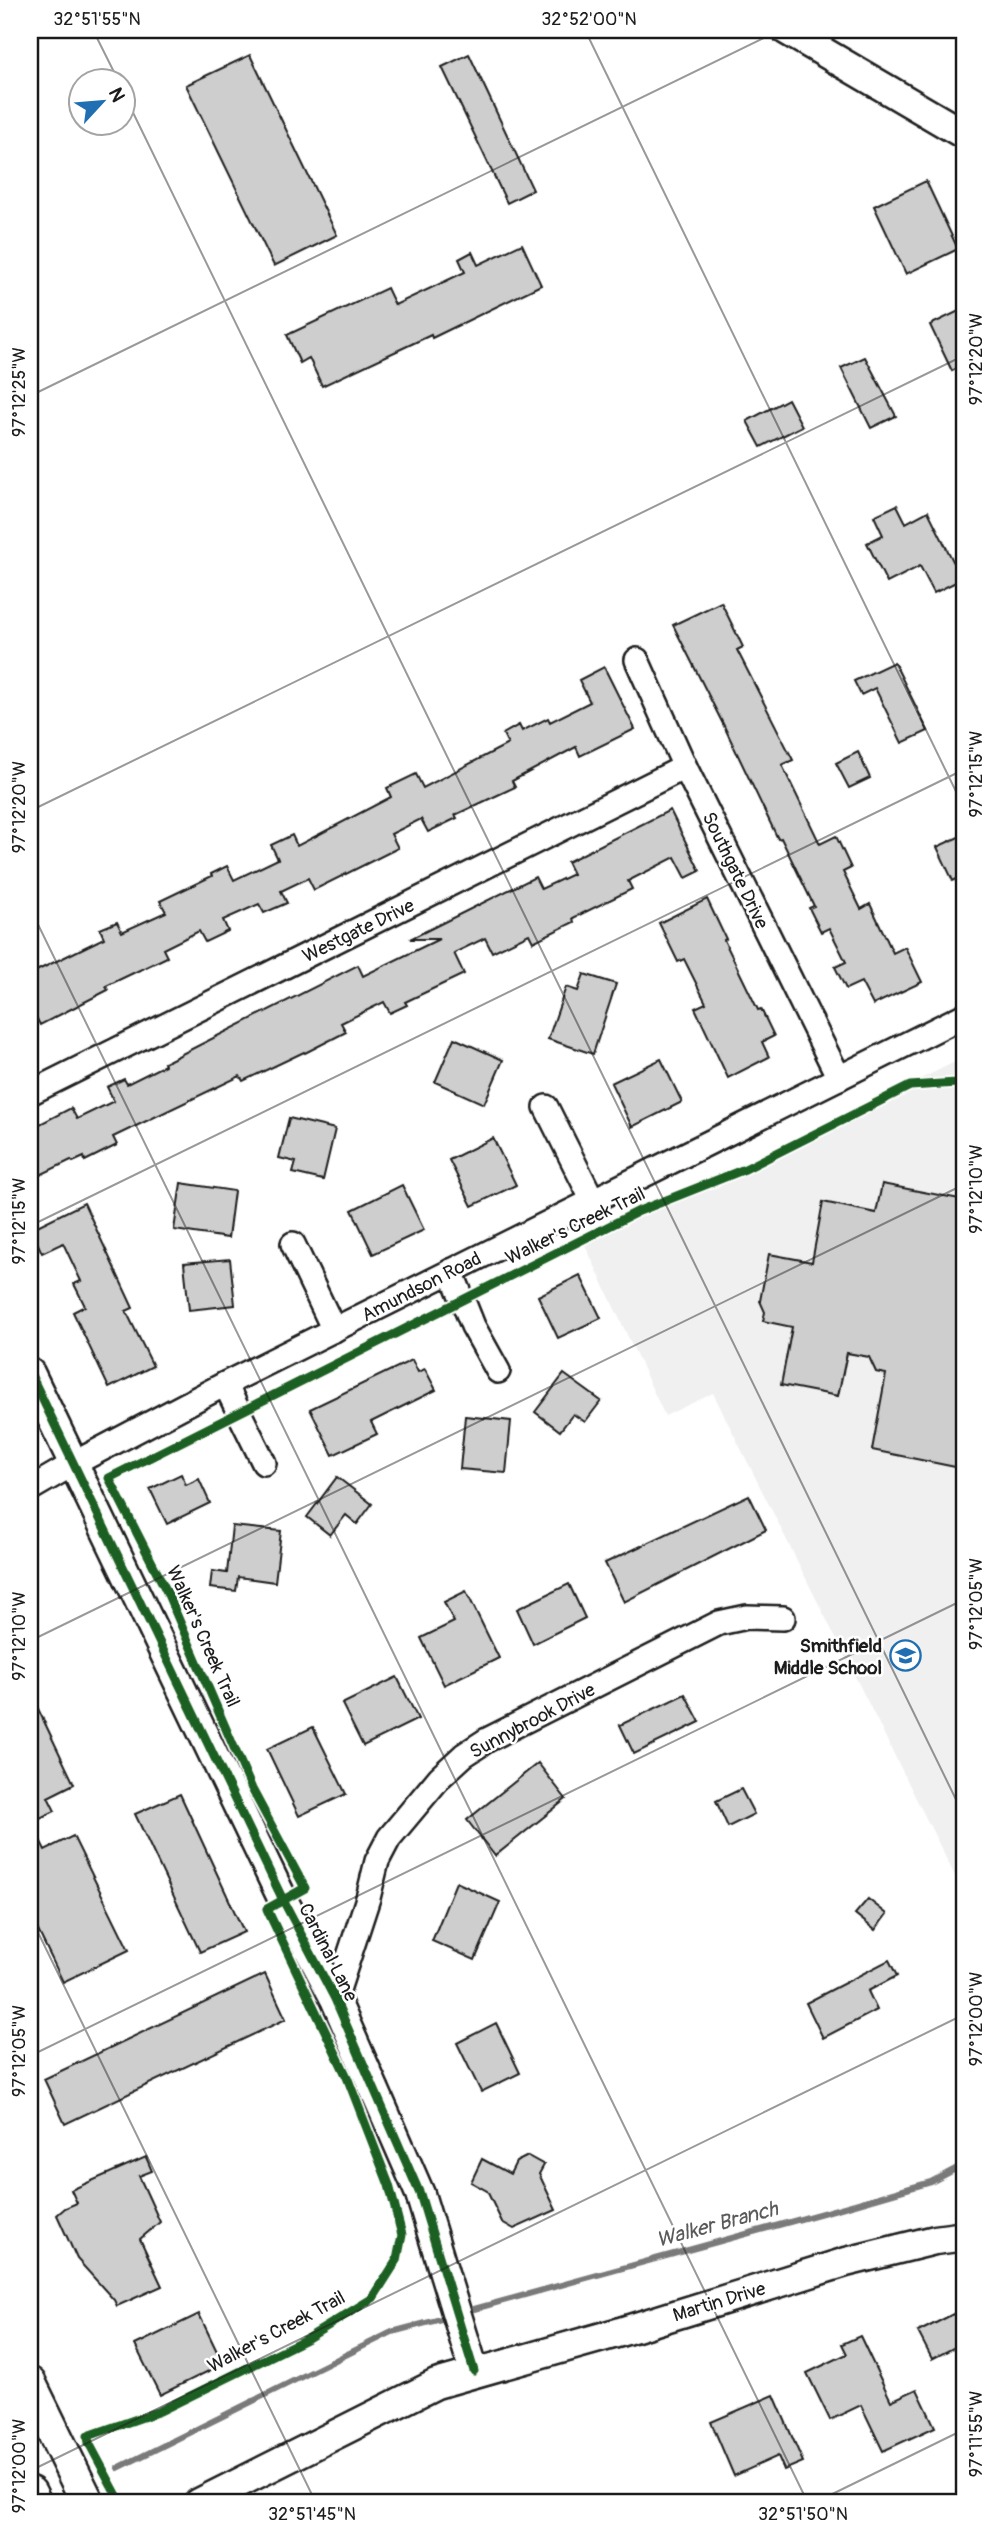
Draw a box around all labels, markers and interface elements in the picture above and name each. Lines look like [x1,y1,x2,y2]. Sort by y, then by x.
text: 32°51'55"N [53,8,141,31]
text: 32°52'00"N [541,8,637,31]
north arrow [66,66,136,136]
text: N [103,84,130,106]
text: 97°12'20"W [965,313,988,405]
text: 97°12'25"W [8,347,31,437]
text: 97°12'15"W [965,731,988,817]
text: 97°12'20"W [8,761,31,853]
street label: Southgate Drive [696,808,774,933]
street label: Westgate Drive [299,893,419,968]
text: 97°12'10"W [965,1144,988,1234]
text: 97°12'15"W [8,1178,31,1264]
street label: Walker's Creek Trail [502,1182,649,1270]
street label: Amundson Road [358,1246,485,1327]
text: 97°12'05"W [965,1558,988,1650]
street label: Walker's Creek Trail [161,1562,245,1711]
text: 97°12'10"W [8,1591,31,1681]
place label: Smithfield Middle School [774,1634,882,1680]
school or university icon: Smithfield Middle School [888,1639,922,1673]
street label: Sunnybrook Drive [466,1677,600,1764]
street label: Cardinal Lane [293,1899,363,2006]
text: 97°12'00"W [965,1972,988,2066]
text: 97°12'05"W [8,2005,31,2097]
water label: Walker Branch [653,2195,782,2254]
street label: Martin Drive [670,2276,769,2327]
street label: Walker's Creek Trail [204,2286,349,2378]
text: 97°11'55"W [965,2391,988,2477]
text: 97°12'00"W [8,2419,31,2513]
text: 32°51'45"N [268,2503,356,2526]
text: 32°51'50"N [758,2503,848,2526]

